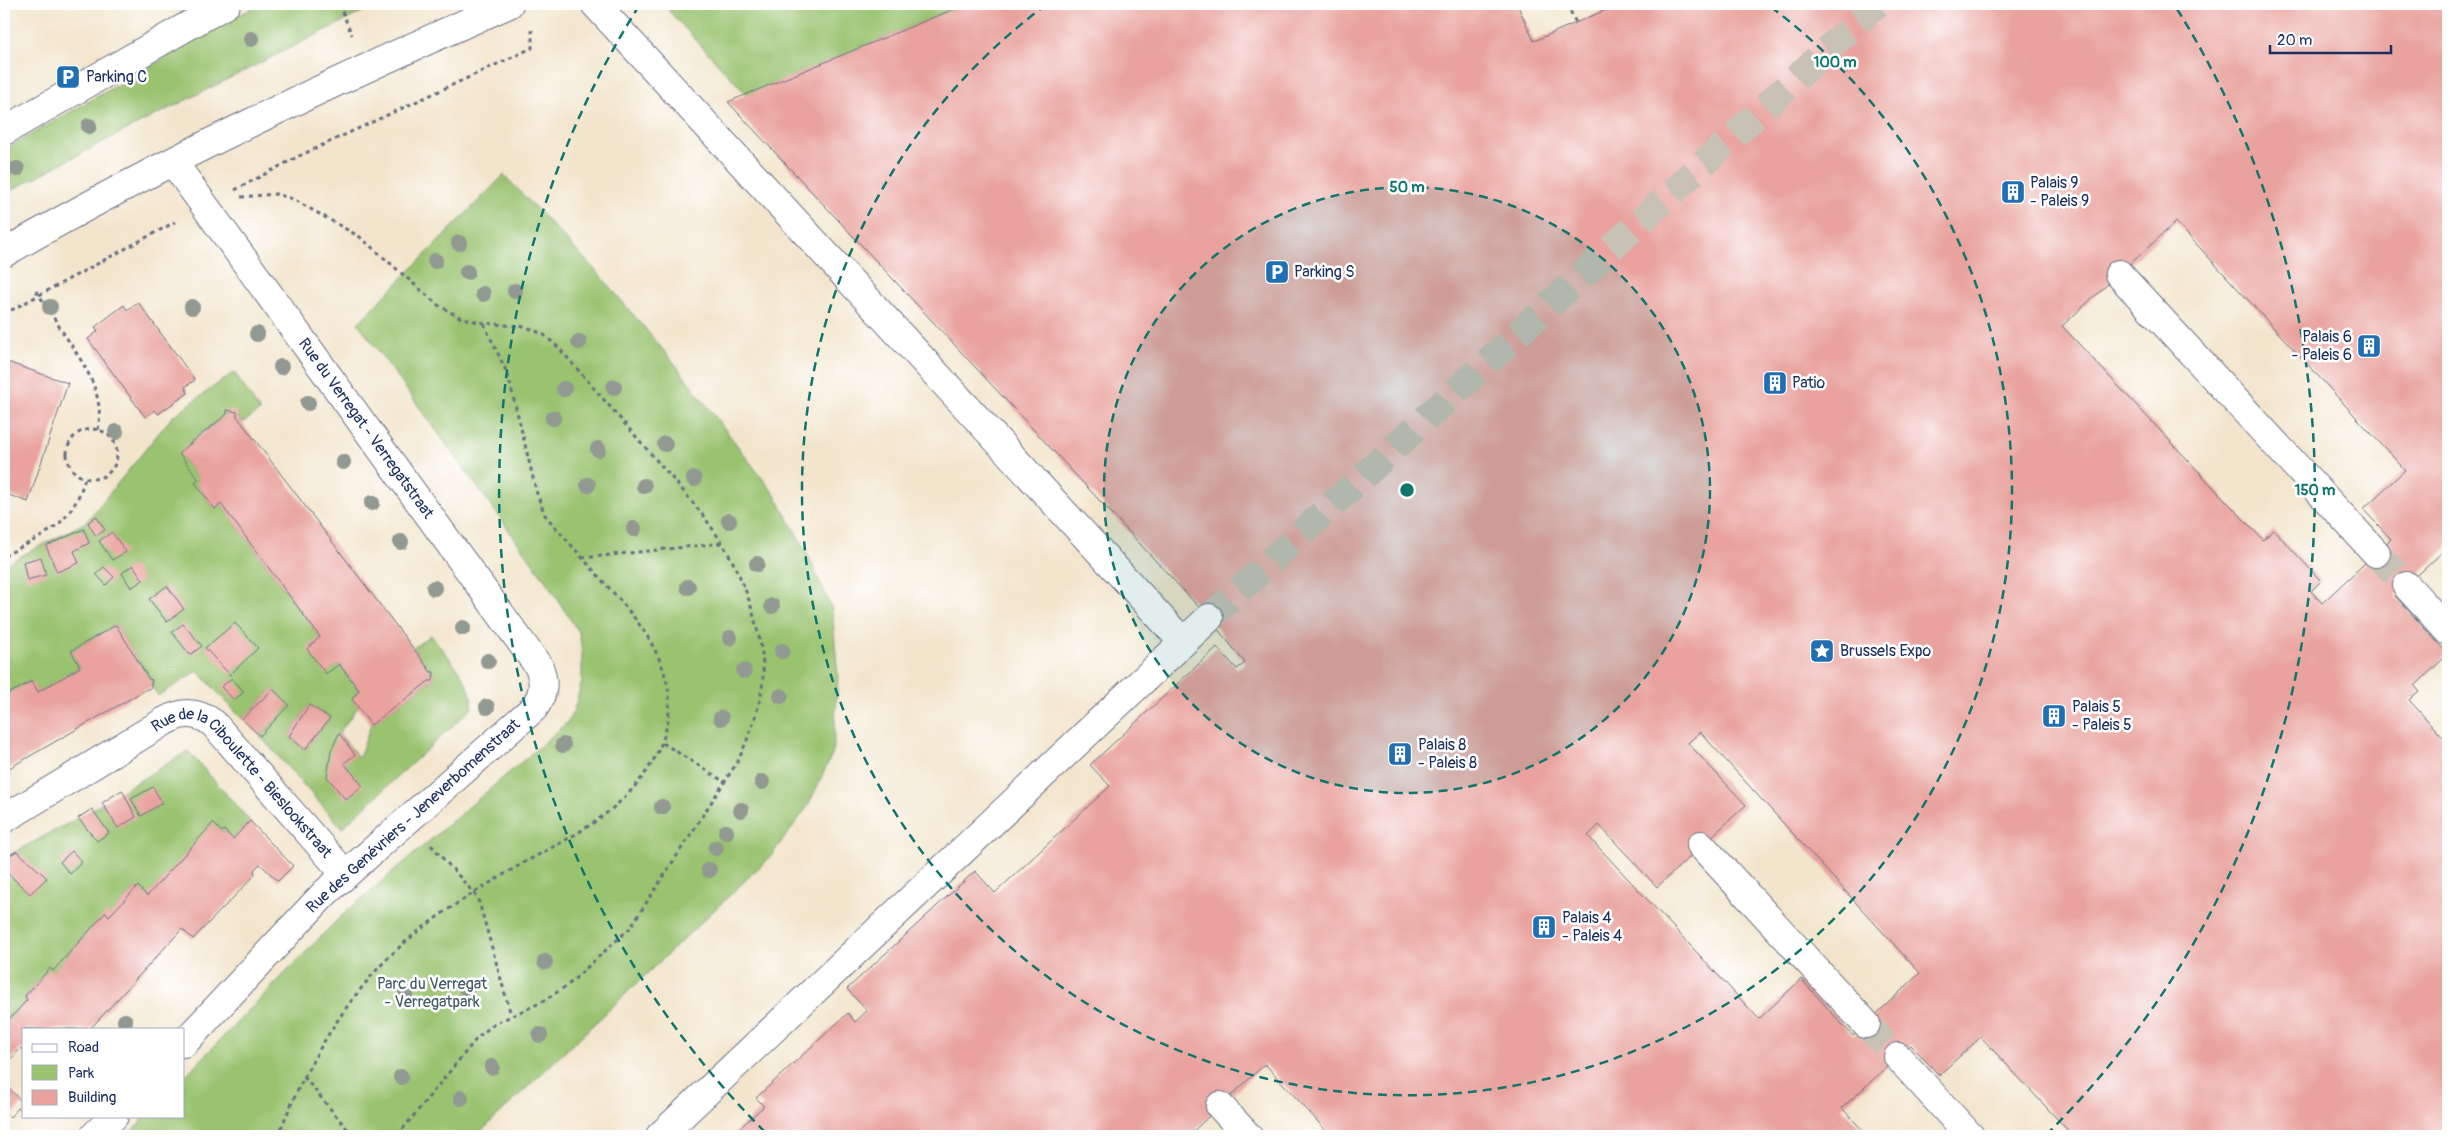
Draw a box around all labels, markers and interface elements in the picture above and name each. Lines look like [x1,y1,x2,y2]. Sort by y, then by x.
scale bar [2270,22,2391,54]
text: 20 m [2277,31,2312,50]
text: 100 m [1814,53,1856,72]
parking icon: Parking C [55,64,81,90]
place label: Parking C [86,67,147,87]
place label: Palais 9 - Paleis 9 [2030,173,2089,211]
text: 50 m [1390,178,1424,197]
building icon: Palais 9 - Paleis 9 [2000,179,2026,205]
parking icon: Parking S [1264,259,1290,285]
place label: Parking S [1294,262,1355,282]
place label: Palais 6 - Paleis 6 [2292,327,2352,365]
building icon: Palais 6 - Paleis 6 [2356,333,2382,359]
street label: Rue du Verregat - Verregatstraat [294,334,438,523]
building icon: Patio [1762,370,1788,396]
place label: Patio [1792,373,1825,393]
centre of rings [1398,481,1416,499]
text: 150 m [2295,481,2335,500]
place icon: Brussels Expo [1809,638,1835,664]
place label: Brussels Expo [1840,641,1932,661]
place label: Palais 5 - Paleis 5 [2072,697,2132,735]
building icon: Palais 5 - Paleis 5 [2041,703,2067,729]
street label: Rue de la Ciboulette - Bieslookstraat [148,704,337,862]
street label: Rue des Genévriers - Jeneverbomenstraat [302,714,524,917]
place label: Palais 8 - Paleis 8 [1418,735,1477,773]
building icon: Palais 8 - Paleis 8 [1387,741,1413,767]
place label: Palais 4 - Paleis 4 [1562,908,1622,946]
building icon: Palais 4 - Paleis 4 [1531,914,1557,940]
park label: Parc du Verregat - Verregatpark [377,974,488,1012]
legend [22,1028,185,1118]
text: Road [68,1038,99,1057]
text: Park [68,1064,95,1083]
text: Building [68,1088,116,1107]

